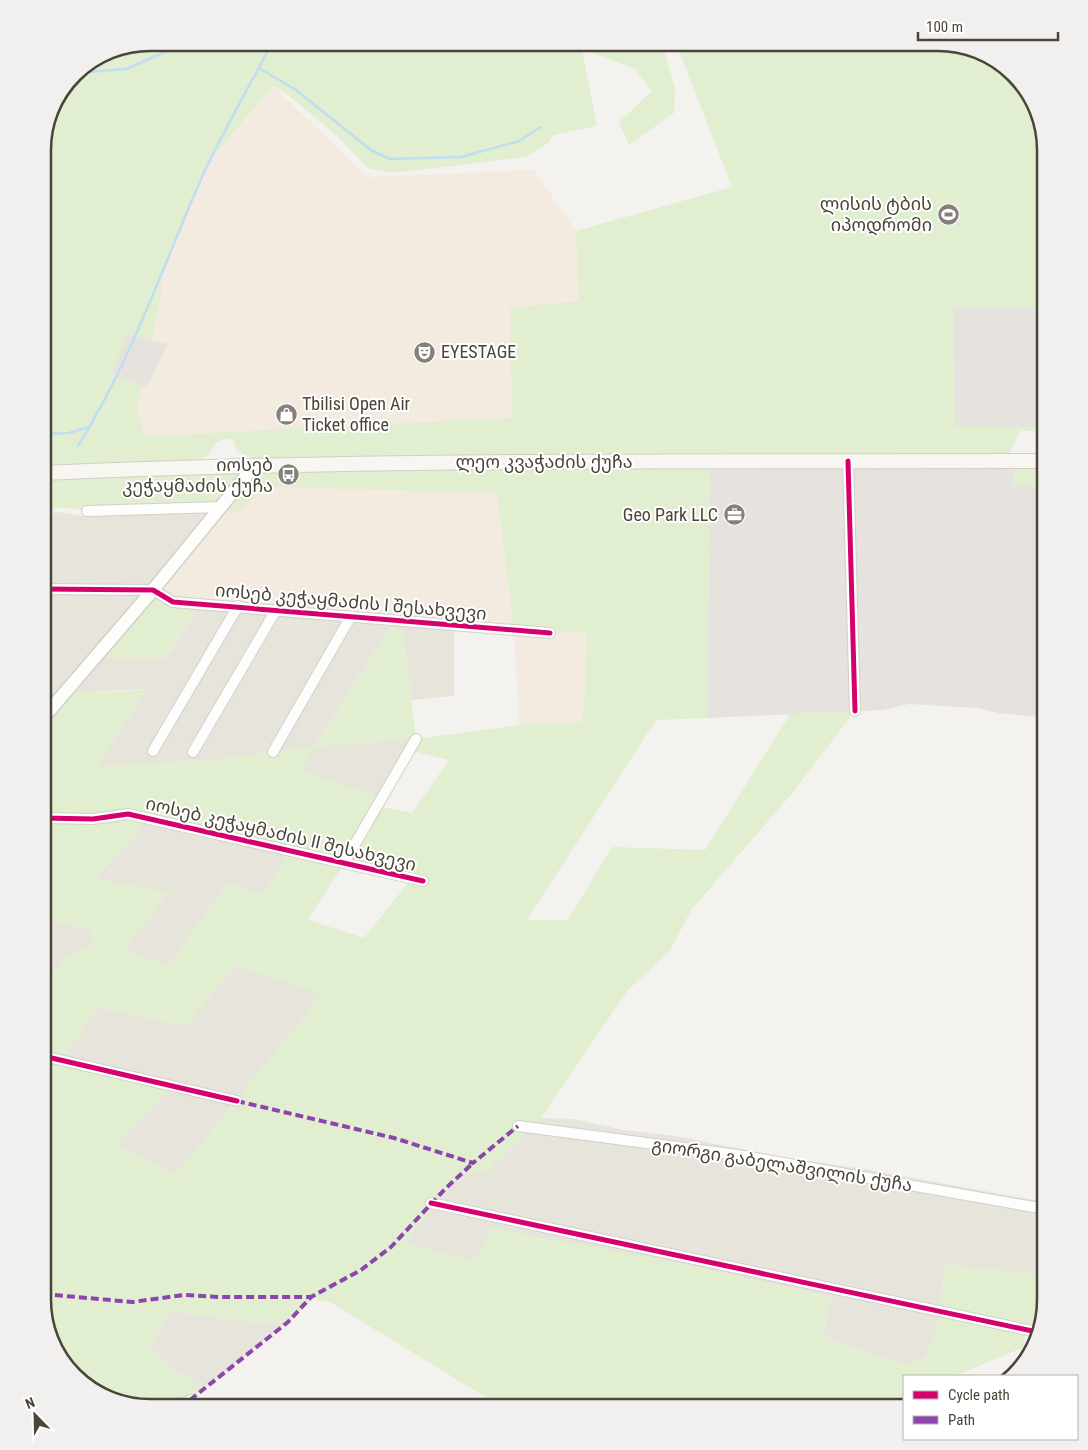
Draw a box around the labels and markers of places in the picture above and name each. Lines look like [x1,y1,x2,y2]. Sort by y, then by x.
place label: ლისის ტბის იპოდრომი [820,193,932,236]
sports icon: ლისის ტბის იპოდრომი [936,202,960,226]
theatre icon: EYESTAGE [413,340,437,364]
place label: EYESTAGE [441,341,516,362]
place label: Tbilisi Open Air Ticket office [302,393,411,435]
shop icon: Tbilisi Open Air Ticket office [274,402,298,426]
place label: იოსებ კეჭაყმაძის ქუჩა [122,454,273,497]
bus stop icon: იოსებ კეჭაყმაძის ქუჩა [277,463,301,487]
office icon: Geo Park LLC [722,503,746,527]
place label: Geo Park LLC [623,504,718,525]

